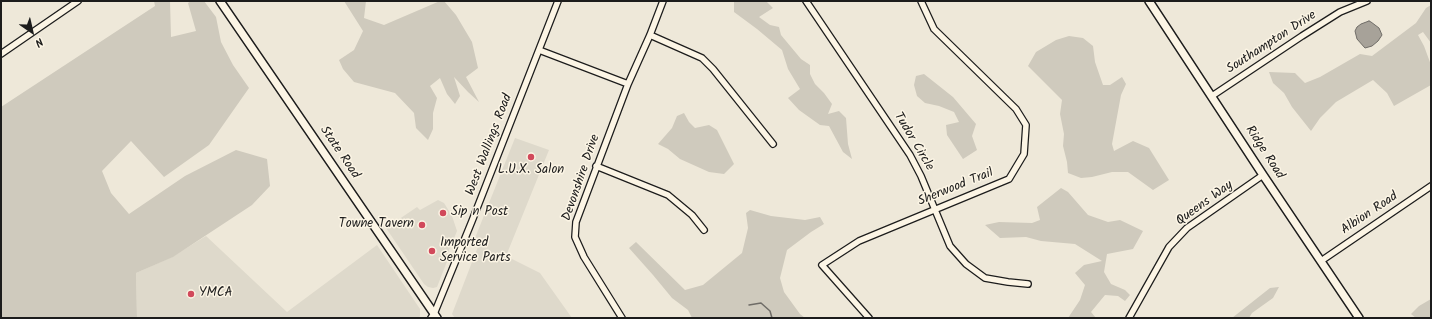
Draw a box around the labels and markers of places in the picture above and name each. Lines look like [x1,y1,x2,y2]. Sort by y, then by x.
marker: L.U.X. Salon [526,152,536,162]
place label: L.U.X. Salon [498,163,564,179]
place label: Sip n Post [451,205,508,221]
marker: Sip n Post [438,208,448,218]
place label: Towne Tavern [339,217,414,233]
marker: Towne Tavern [417,220,427,230]
place label: Imported Service Parts [440,236,511,267]
marker: Imported Service Parts [427,246,437,256]
place label: YMCA [199,286,232,302]
marker: YMCA [186,289,196,299]

